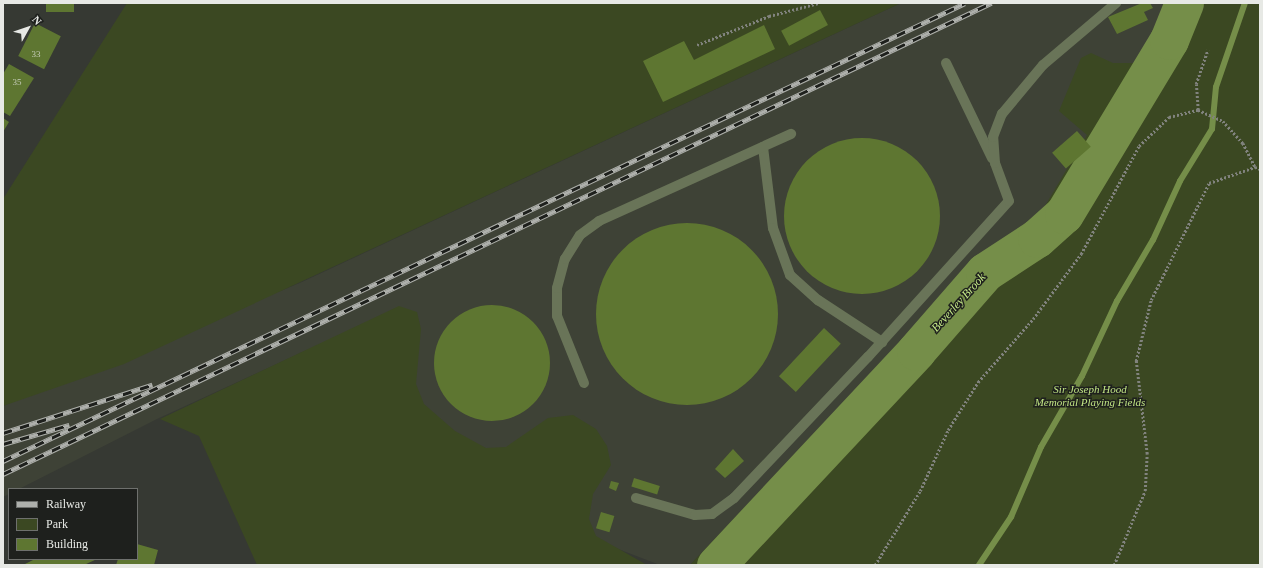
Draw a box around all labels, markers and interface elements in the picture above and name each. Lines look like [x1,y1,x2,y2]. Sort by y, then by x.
north arrow [8,8,48,48]
text: N [30,13,44,27]
house number: 33 [32,49,40,59]
house number: 35 [12,77,22,87]
water label: Beverley Brook [929,271,989,335]
park label: Sir Joseph Hood Memorial Playing Fields [1035,383,1145,409]
legend [8,488,138,560]
text: Railway [46,497,86,511]
text: Park [46,517,68,531]
text: Building [46,537,88,551]

